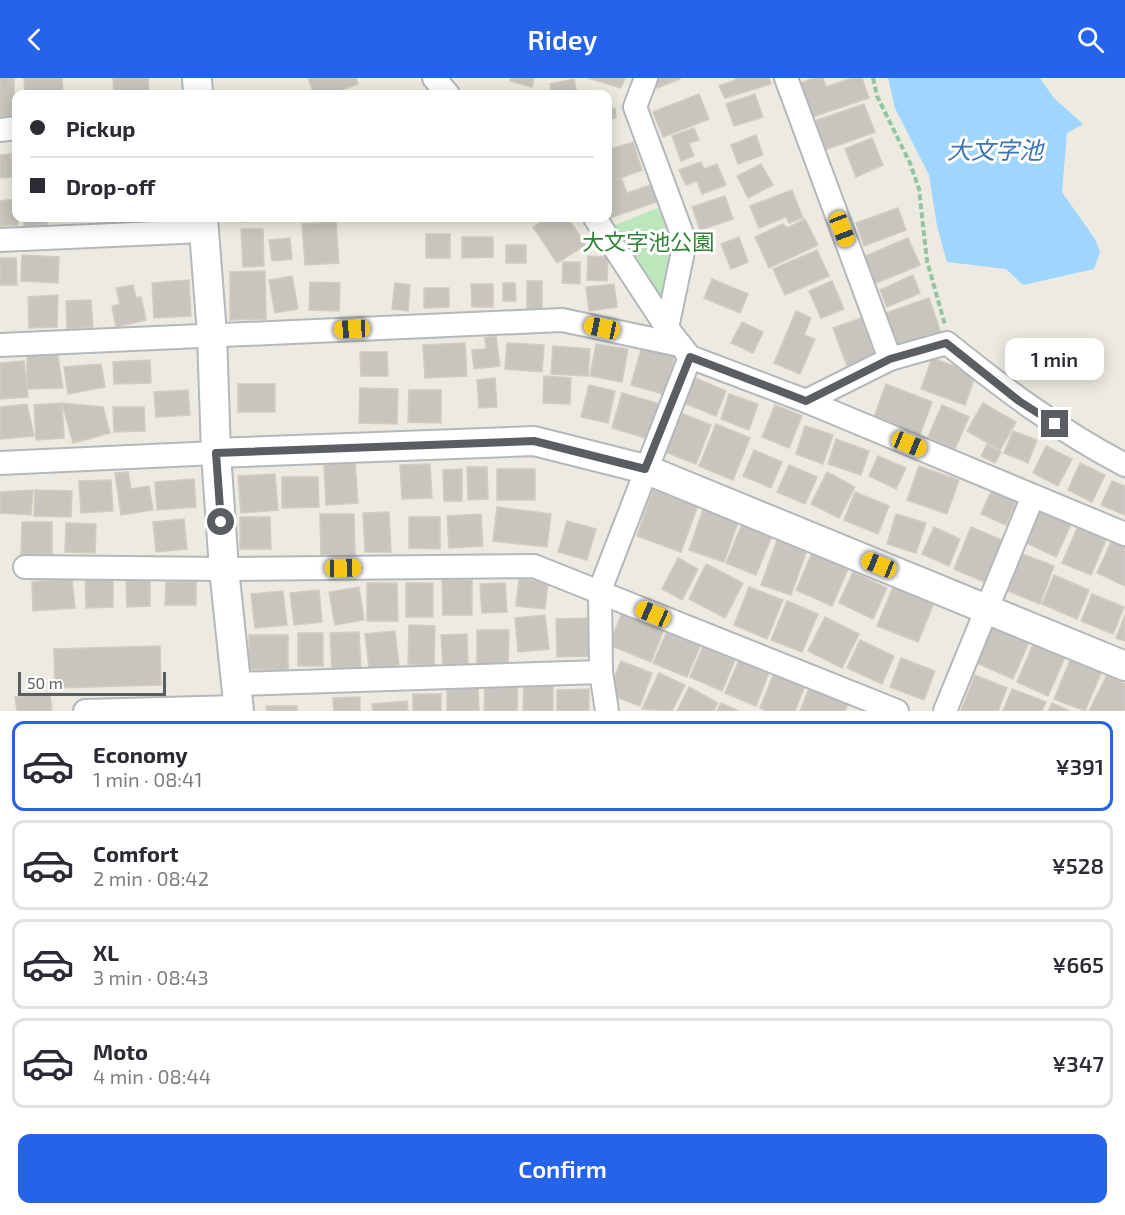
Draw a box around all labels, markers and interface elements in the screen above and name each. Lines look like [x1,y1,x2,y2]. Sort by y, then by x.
icon: back [18,23,51,56]
text: Ridey [528,23,597,55]
icon: search [1074,23,1107,56]
text: Pickup [66,115,135,141]
water label: 大文字池 [947,135,1045,164]
text: Drop-off [66,173,155,199]
car [827,209,857,249]
park label: 大文字池公園 [582,228,714,254]
car [583,315,621,341]
car [334,319,370,339]
callout: 1 min [1006,337,1104,379]
text: 1 min [1031,347,1078,371]
route end [1041,410,1068,437]
car [889,429,929,459]
route start [207,508,234,535]
car [859,550,899,580]
car [325,559,361,577]
car [633,598,673,630]
scale bar [18,669,166,696]
text: 50 m [27,673,63,692]
icon: car [21,739,75,793]
text: Economy [93,741,188,767]
text: ¥391 [1055,753,1104,779]
text: 1 min · 08:41 [93,767,202,791]
icon: car [21,838,75,892]
text: Comfort [93,840,178,866]
text: ¥528 [1052,852,1104,878]
text: 2 min · 08:42 [93,866,209,890]
icon: car [21,937,75,991]
text: XL [93,939,119,965]
text: ¥665 [1052,951,1104,977]
text: 3 min · 08:43 [93,965,209,989]
icon: car [21,1036,75,1090]
text: Moto [93,1038,148,1064]
text: ¥347 [1052,1050,1104,1076]
text: 4 min · 08:44 [93,1064,211,1088]
button: Confirm [18,1134,1107,1203]

